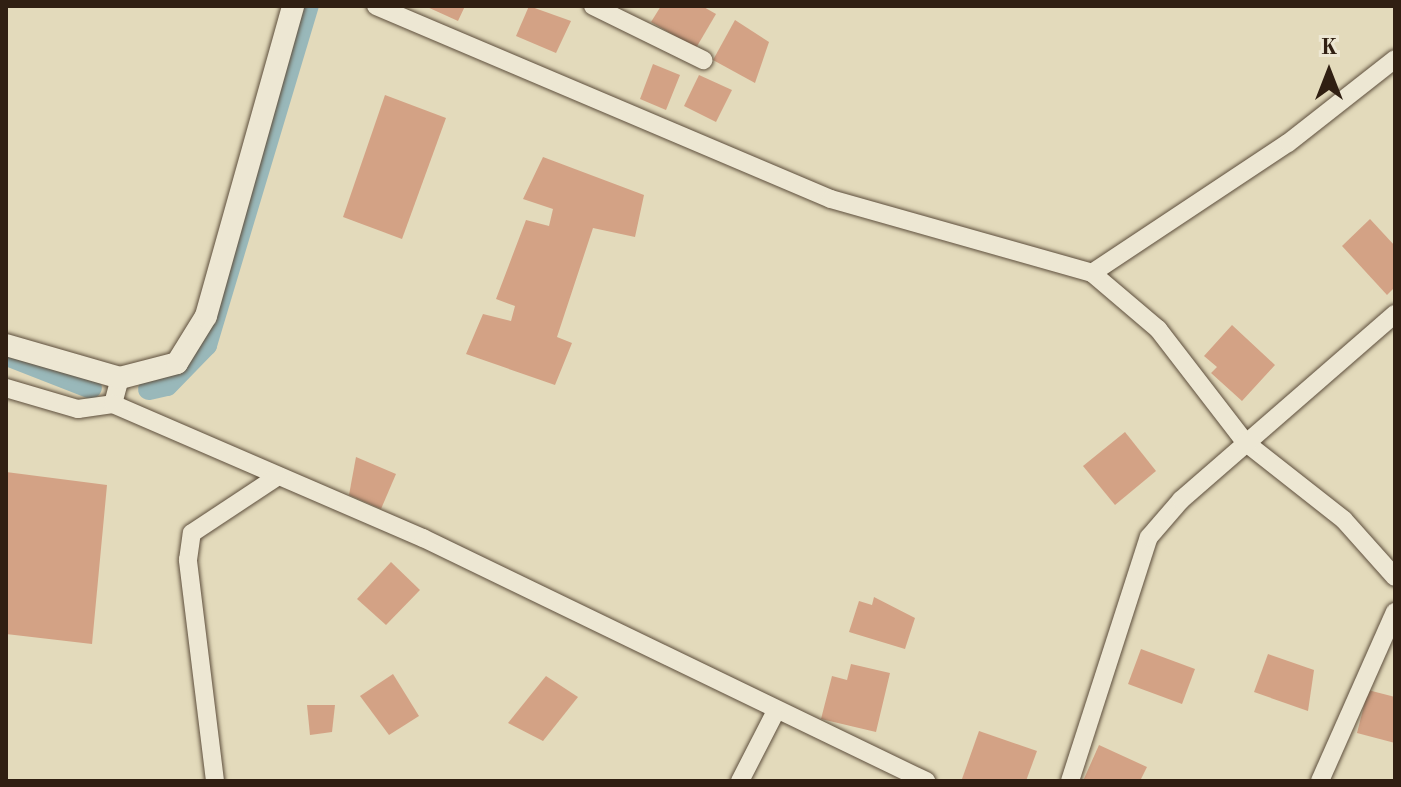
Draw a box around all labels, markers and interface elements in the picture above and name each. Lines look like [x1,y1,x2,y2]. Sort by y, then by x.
north arrow [1289,32,1369,112]
text: K [1321,37,1337,59]

